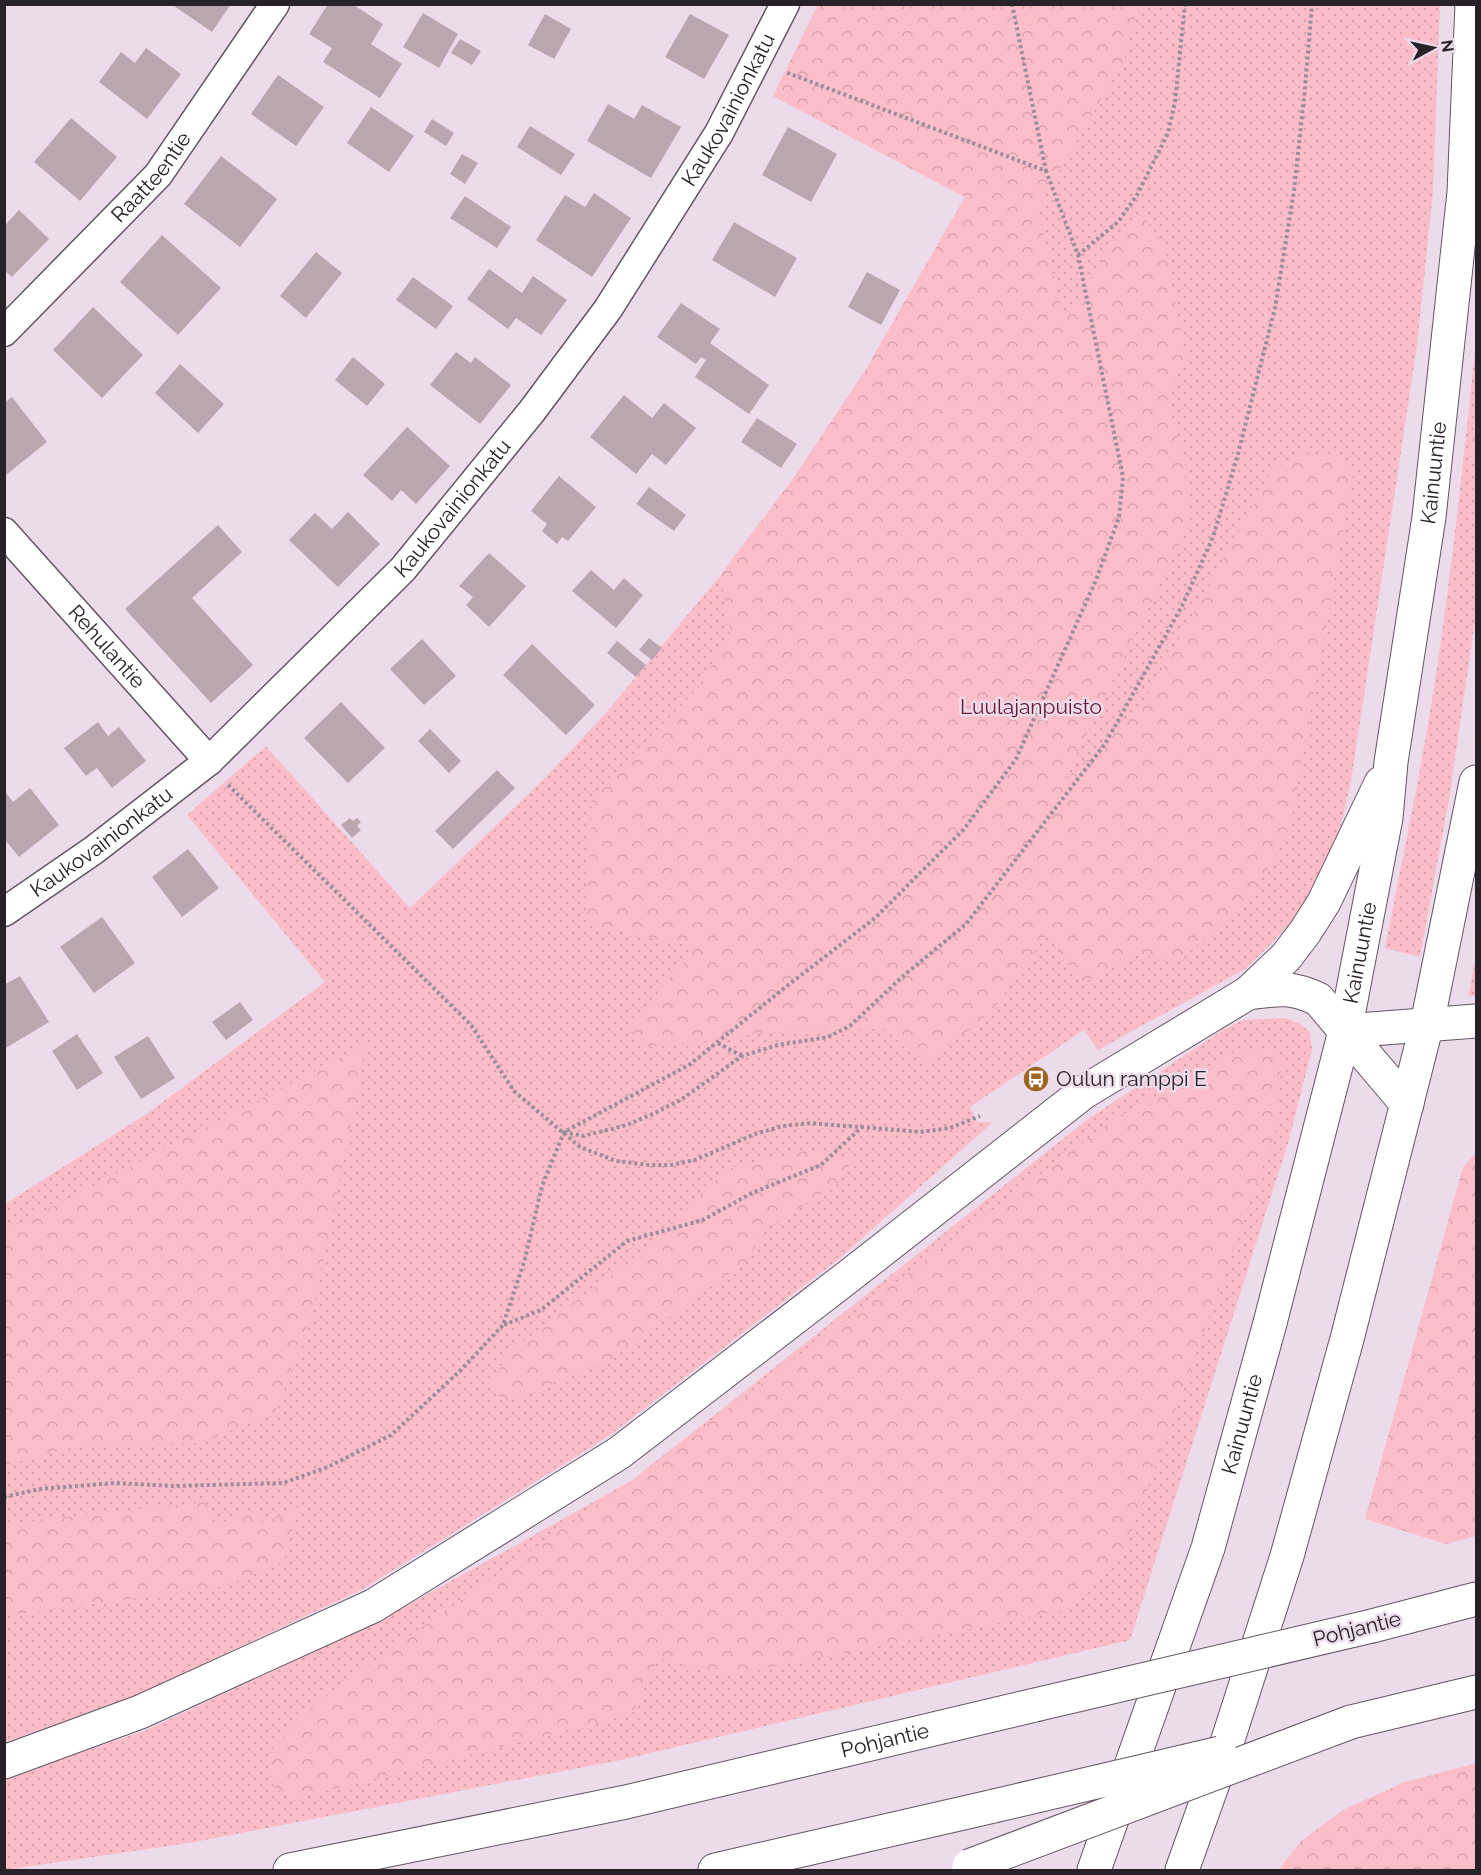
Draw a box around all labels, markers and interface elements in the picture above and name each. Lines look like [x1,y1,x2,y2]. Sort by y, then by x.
north arrow [1403,18,1463,78]
street label: Kaukovainionkatu [676,29,780,190]
text: N [1437,39,1458,53]
street label: Raatteentie [106,127,196,227]
street label: Kainuuntie [1415,420,1451,526]
street label: Kaukovainionkatu [389,434,516,582]
street label: Rehulantie [63,599,151,693]
park label: Luulajanpuisto [960,694,1102,719]
street label: Kaukovainionkatu [25,781,177,902]
street label: Kainuuntie [1338,900,1382,1006]
bus stop icon: Oulun ramppi E [1021,1064,1051,1094]
place label: Oulun ramppi E [1056,1066,1207,1091]
street label: Kainuuntie [1216,1371,1267,1477]
street label: Pohjantie [1310,1606,1403,1652]
street label: Pohjantie [838,1718,932,1763]

